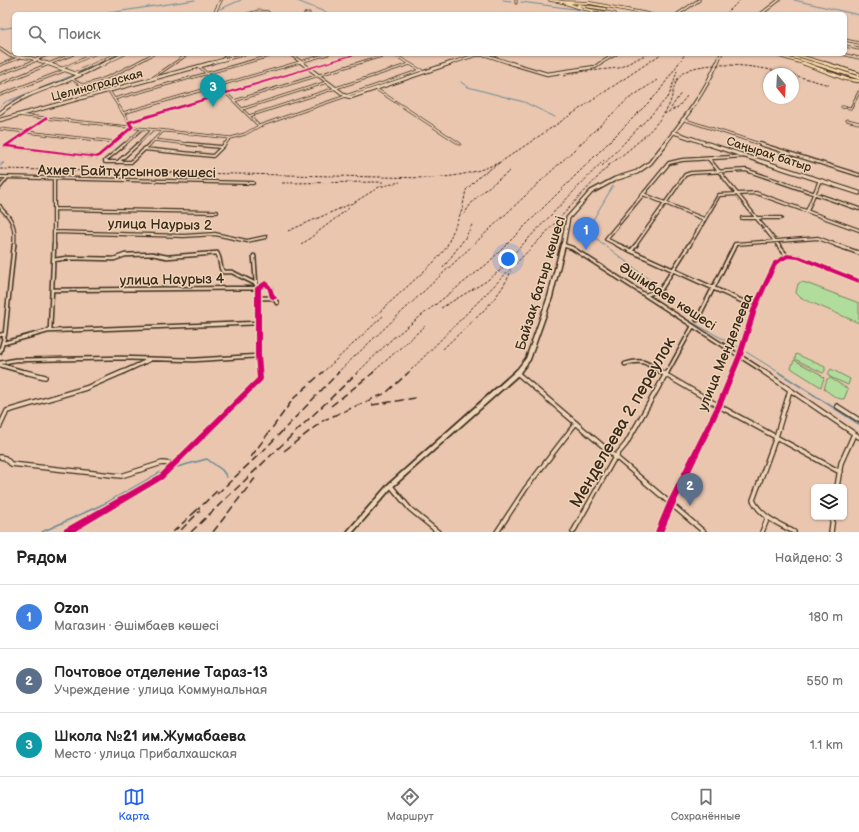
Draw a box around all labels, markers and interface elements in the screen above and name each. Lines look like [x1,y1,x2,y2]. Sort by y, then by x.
search box [12,12,847,56]
icon: search [26,23,48,45]
text: Поиск [58,25,101,44]
street label: Целиноградская [50,66,145,105]
north arrow [763,68,799,104]
pin: 3 [200,74,226,107]
street label: Саңырақ батыр [724,134,813,175]
street label: Ахмет Байтұрсынов көшесі [37,161,216,182]
street label: Байзақ батыр көшесі [512,214,569,352]
street label: улица Наурыз 2 [108,215,213,234]
pin: 1 [573,217,599,250]
your location [498,249,518,269]
street label: Әшімбаев көшесі [616,259,720,334]
street label: улица Наурыз 4 [120,270,225,289]
street label: улица Менделеева [694,290,757,414]
street label: Менделеева 2 переулок [566,334,680,511]
pin: 2 [677,473,703,506]
map controls [811,484,847,520]
button: layers [811,484,847,520]
text: Рядом [16,548,67,568]
text: Найдено: 3 [775,550,843,566]
text: Ozon [54,599,89,618]
text: 1 [26,609,32,625]
text: 180 m [808,609,843,625]
text: Магазин · Әшімбаев көшесі [54,618,219,634]
text: Почтовое отделение Тараз-13 [54,663,268,682]
text: 2 [25,673,33,689]
text: 550 m [806,673,843,689]
text: Учреждение · улица Коммунальная [54,682,267,698]
text: Школа №21 им.Жумабаева [54,727,246,746]
text: 3 [25,737,33,753]
text: 1.1 km [810,737,843,753]
text: Место · улица Прибалхашская [54,746,237,762]
tab: Карта [119,786,150,823]
tab: Маршрут [387,786,434,823]
tab: Сохранённые [671,786,740,823]

